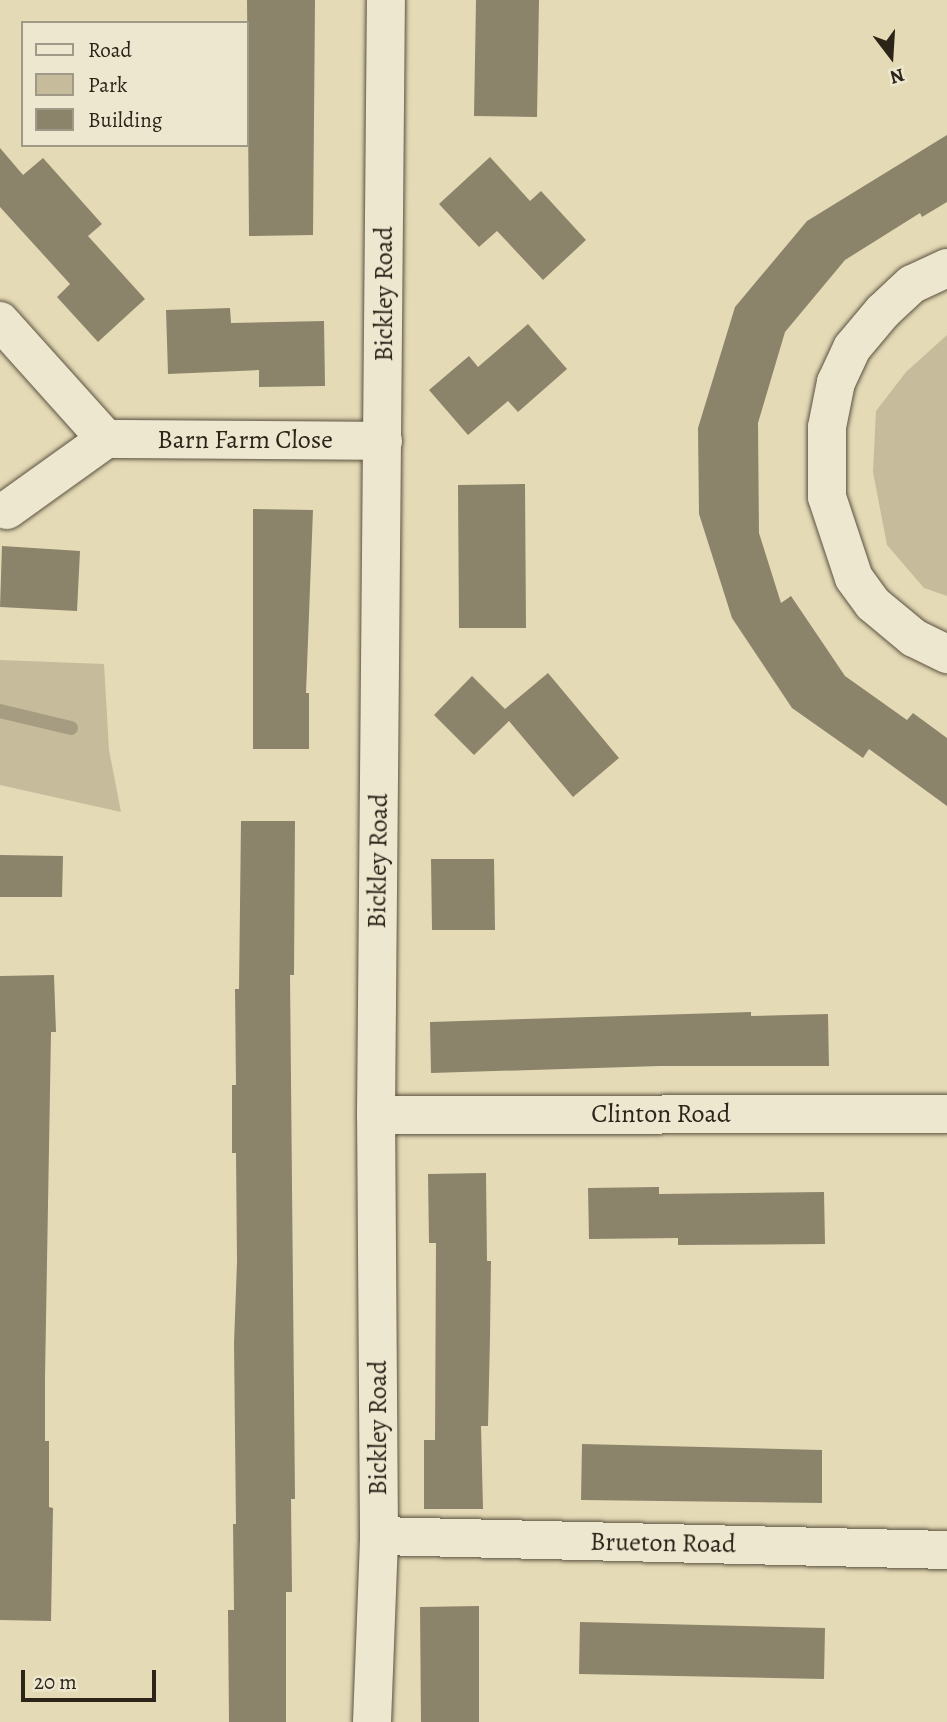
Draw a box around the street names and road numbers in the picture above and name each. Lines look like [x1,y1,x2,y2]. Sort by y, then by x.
street label: Bickley Road [368,226,400,362]
street label: Barn Farm Close [157,424,333,456]
street label: Bickley Road [361,793,395,929]
street label: Clinton Road [591,1098,731,1130]
street label: Bickley Road [362,1360,394,1496]
street label: Brueton Road [590,1526,736,1560]

